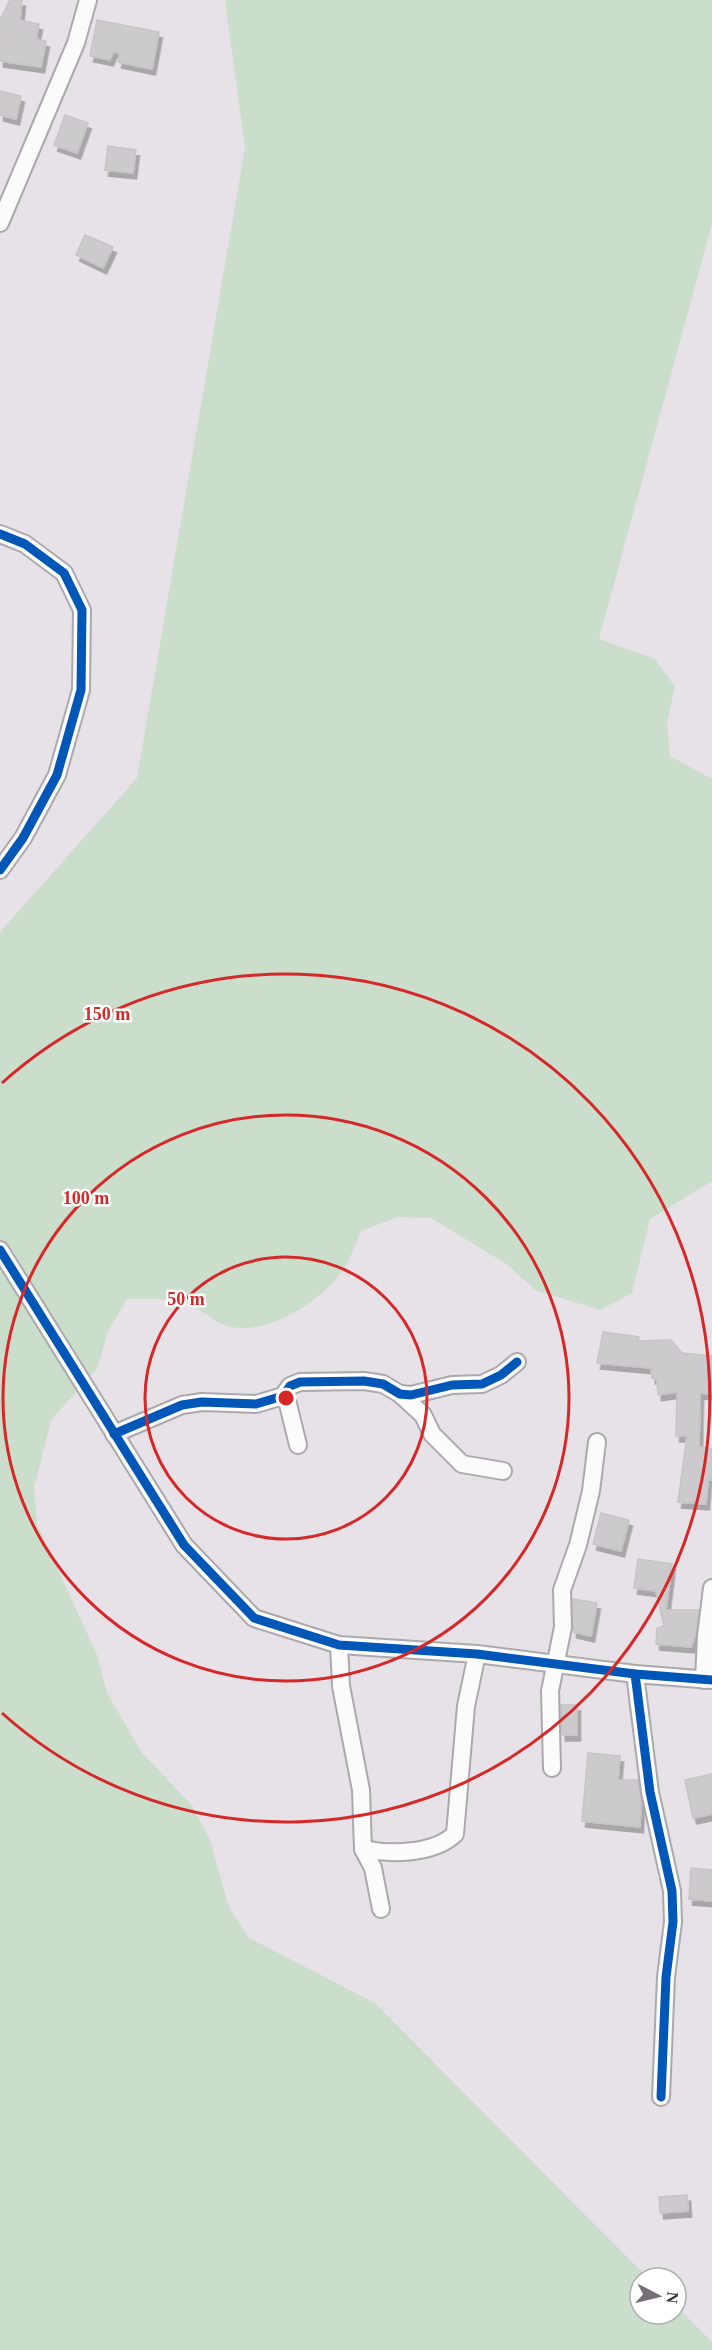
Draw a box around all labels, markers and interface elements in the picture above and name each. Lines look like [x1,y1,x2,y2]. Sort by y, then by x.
text: 150 m [84,1004,130,1024]
text: 100 m [63,1188,109,1208]
text: 50 m [167,1289,205,1309]
centre of rings [276,1388,296,1408]
north arrow [628,2266,688,2326]
text: N [663,2291,682,2305]

